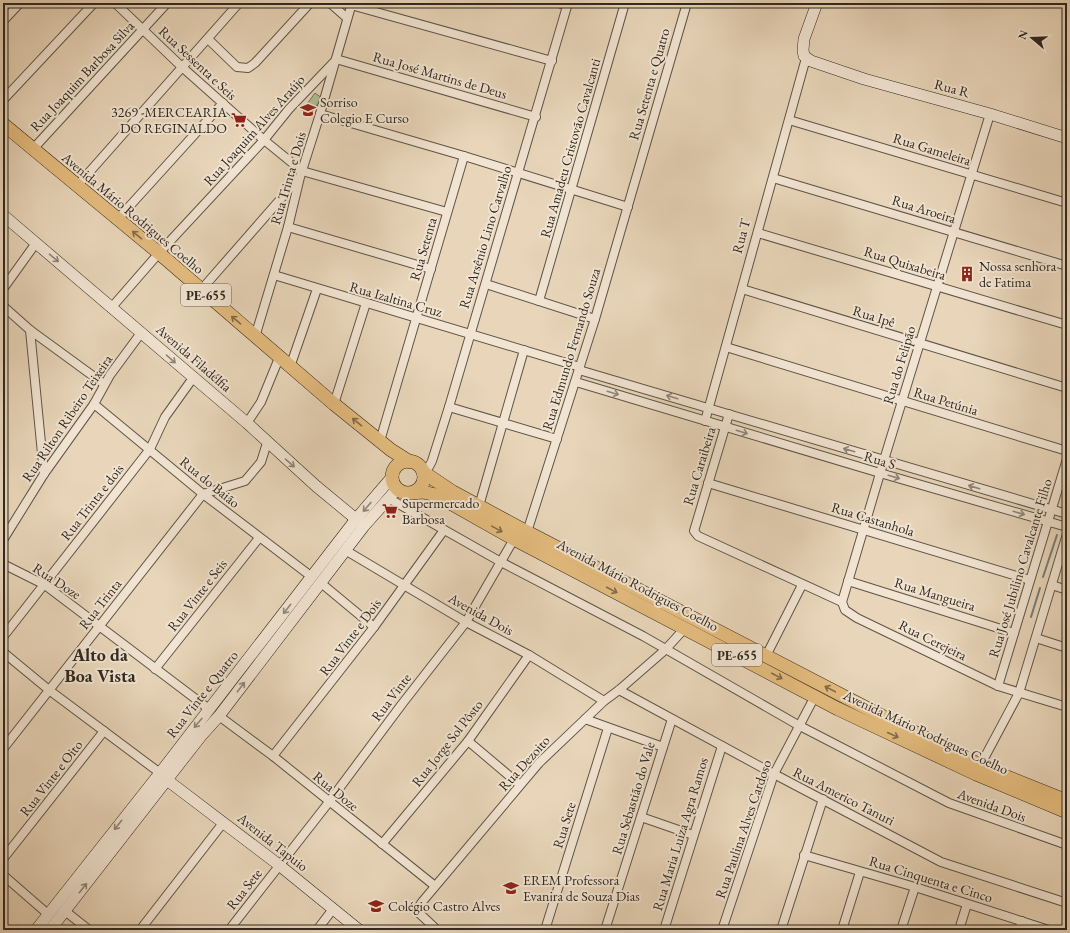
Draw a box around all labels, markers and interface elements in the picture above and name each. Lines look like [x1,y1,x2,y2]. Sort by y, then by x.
street label: Rua Joaquim Barbosa Silva [26,17,138,135]
north arrow [1012,18,1052,58]
street label: Rua Sessenta e Seis [155,22,241,104]
street label: Rua Setenta e Quatro [624,26,674,142]
text: N [1014,28,1031,41]
street label: Rua José Martins de Deus [371,47,510,103]
street label: Rua Amadeu Cristovão Cavalcanti [536,56,604,240]
street label: Rua Joaquim Alves Araújo [199,71,309,189]
street label: Rua R [932,75,973,102]
place label: Sorriso Colegio E Curso [320,93,409,127]
school or university icon: Sorriso Colegio E Curso [299,101,317,119]
place label: 3269 -MERCEARIA DO REGINALDO [111,103,227,137]
supermarket icon: 3269 -MERCEARIA DO REGINALDO [230,111,248,129]
street label: Rua Trinta e Dois [266,129,310,226]
street label: Rua Gameleira [891,129,973,169]
street label: Avenida Mário Rodrigues Coelho [57,148,208,278]
street label: Rua Arsênio Lino Carvalho [455,163,515,311]
street label: Rua Aroeira [890,191,959,227]
street label: Rua Setenta [405,215,441,283]
street label: Rua T [728,216,754,255]
one-way arrow [132,231,143,240]
street label: Rua Quixabeira [862,242,949,284]
one-way arrow [49,254,60,263]
place label: Nossa senhora de Fatima [979,257,1057,291]
street label: Rua Edmundo Fernando Souza [538,265,604,432]
building icon: Nossa senhora de Fatima [958,265,976,283]
street label: Rua Izaltina Cruz [348,277,445,321]
road number: PE-655 [181,284,231,306]
street label: Rua Ipê [851,301,898,331]
one-way arrow [230,316,241,325]
street label: Avenida Filadélfia [152,320,236,396]
street label: Rua do Felipão [879,324,919,406]
street label: Rua Rilton Ribeiro Teixeira [18,351,117,485]
one-way arrow [166,354,176,363]
street label: Rua Petúnia [912,383,981,419]
one-way arrow [606,390,619,397]
one-way arrow [666,393,679,400]
one-way arrow [351,418,362,427]
street label: Rua Caraibeira [679,424,720,508]
one-way arrow [735,429,748,436]
one-way arrow [843,446,856,453]
street label: Rua S [862,447,898,473]
street label: Rua do Baião [176,452,244,512]
one-way arrow [284,458,294,467]
street label: Rua Trinta e dois [57,460,128,544]
one-way arrow [887,474,900,481]
street label: Rua José Jubilino Cavalcante Filho [984,476,1056,660]
one-way arrow [967,483,980,490]
place label: Supermercado Barbosa [402,494,479,528]
street label: Rua Castanhola [829,498,917,540]
one-way arrow [362,501,371,512]
supermarket icon: Supermercado Barbosa [381,502,399,520]
one-way arrow [1012,510,1025,517]
one-way arrow [491,526,503,534]
street label: Avenida Mário Rodrigues Coelho [553,534,722,635]
street label: Rua Vinte e Seis [163,555,231,635]
street label: Rua Doze [30,559,85,603]
street label: Rua Mangueira [892,573,978,615]
street label: Rua Trinta [75,575,126,633]
one-way arrow [606,587,618,594]
street label: Avenida Dois [444,588,517,639]
street label: Rua Vinte e Dois [315,594,385,679]
one-way arrow [283,604,291,615]
street label: Rua Cerejeira [896,616,970,664]
district label: Alto da Boa Vista [64,643,136,687]
road number: PE-655 [712,644,762,666]
street label: Rua Vinte e Quatro [162,647,242,741]
street label: Rua Vinte [367,669,415,725]
one-way arrow [771,673,783,681]
one-way arrow [237,682,245,693]
one-way arrow [824,685,836,692]
street label: Avenida Mário Rodrigues Coelho [840,685,1012,778]
street label: Rua Jorge Sol Pôsto [407,696,487,790]
one-way arrow [194,717,203,728]
street label: Rua Dezoito [494,731,554,795]
one-way arrow [887,732,899,739]
street label: Rua Vinte e Oito [16,736,86,820]
street label: Rua Sebastião do Vale [607,739,659,857]
street label: Rua Maria Luiza Agra Ramos [648,755,712,913]
street label: Rua Paulina Alves Cardoso [711,757,775,901]
street label: Rua Americo Tanuri [790,763,898,830]
street label: Rua Doze [309,767,363,815]
street label: Avenida Dois [954,784,1029,826]
street label: Rua Sete [548,799,580,850]
street label: Avenida Tapuio [233,808,312,875]
one-way arrow [114,819,123,830]
street label: Rua Cinquenta e Cinco [867,852,995,906]
street label: Rua Sete [222,864,266,913]
place label: EREM Professora Evanira de Souza Dias [523,871,640,905]
school or university icon: EREM Professora Evanira de Souza Dias [502,879,520,897]
one-way arrow [78,883,87,894]
school or university icon: Colégio Castro Alves [367,897,385,915]
place label: Colégio Castro Alves [388,897,501,915]

